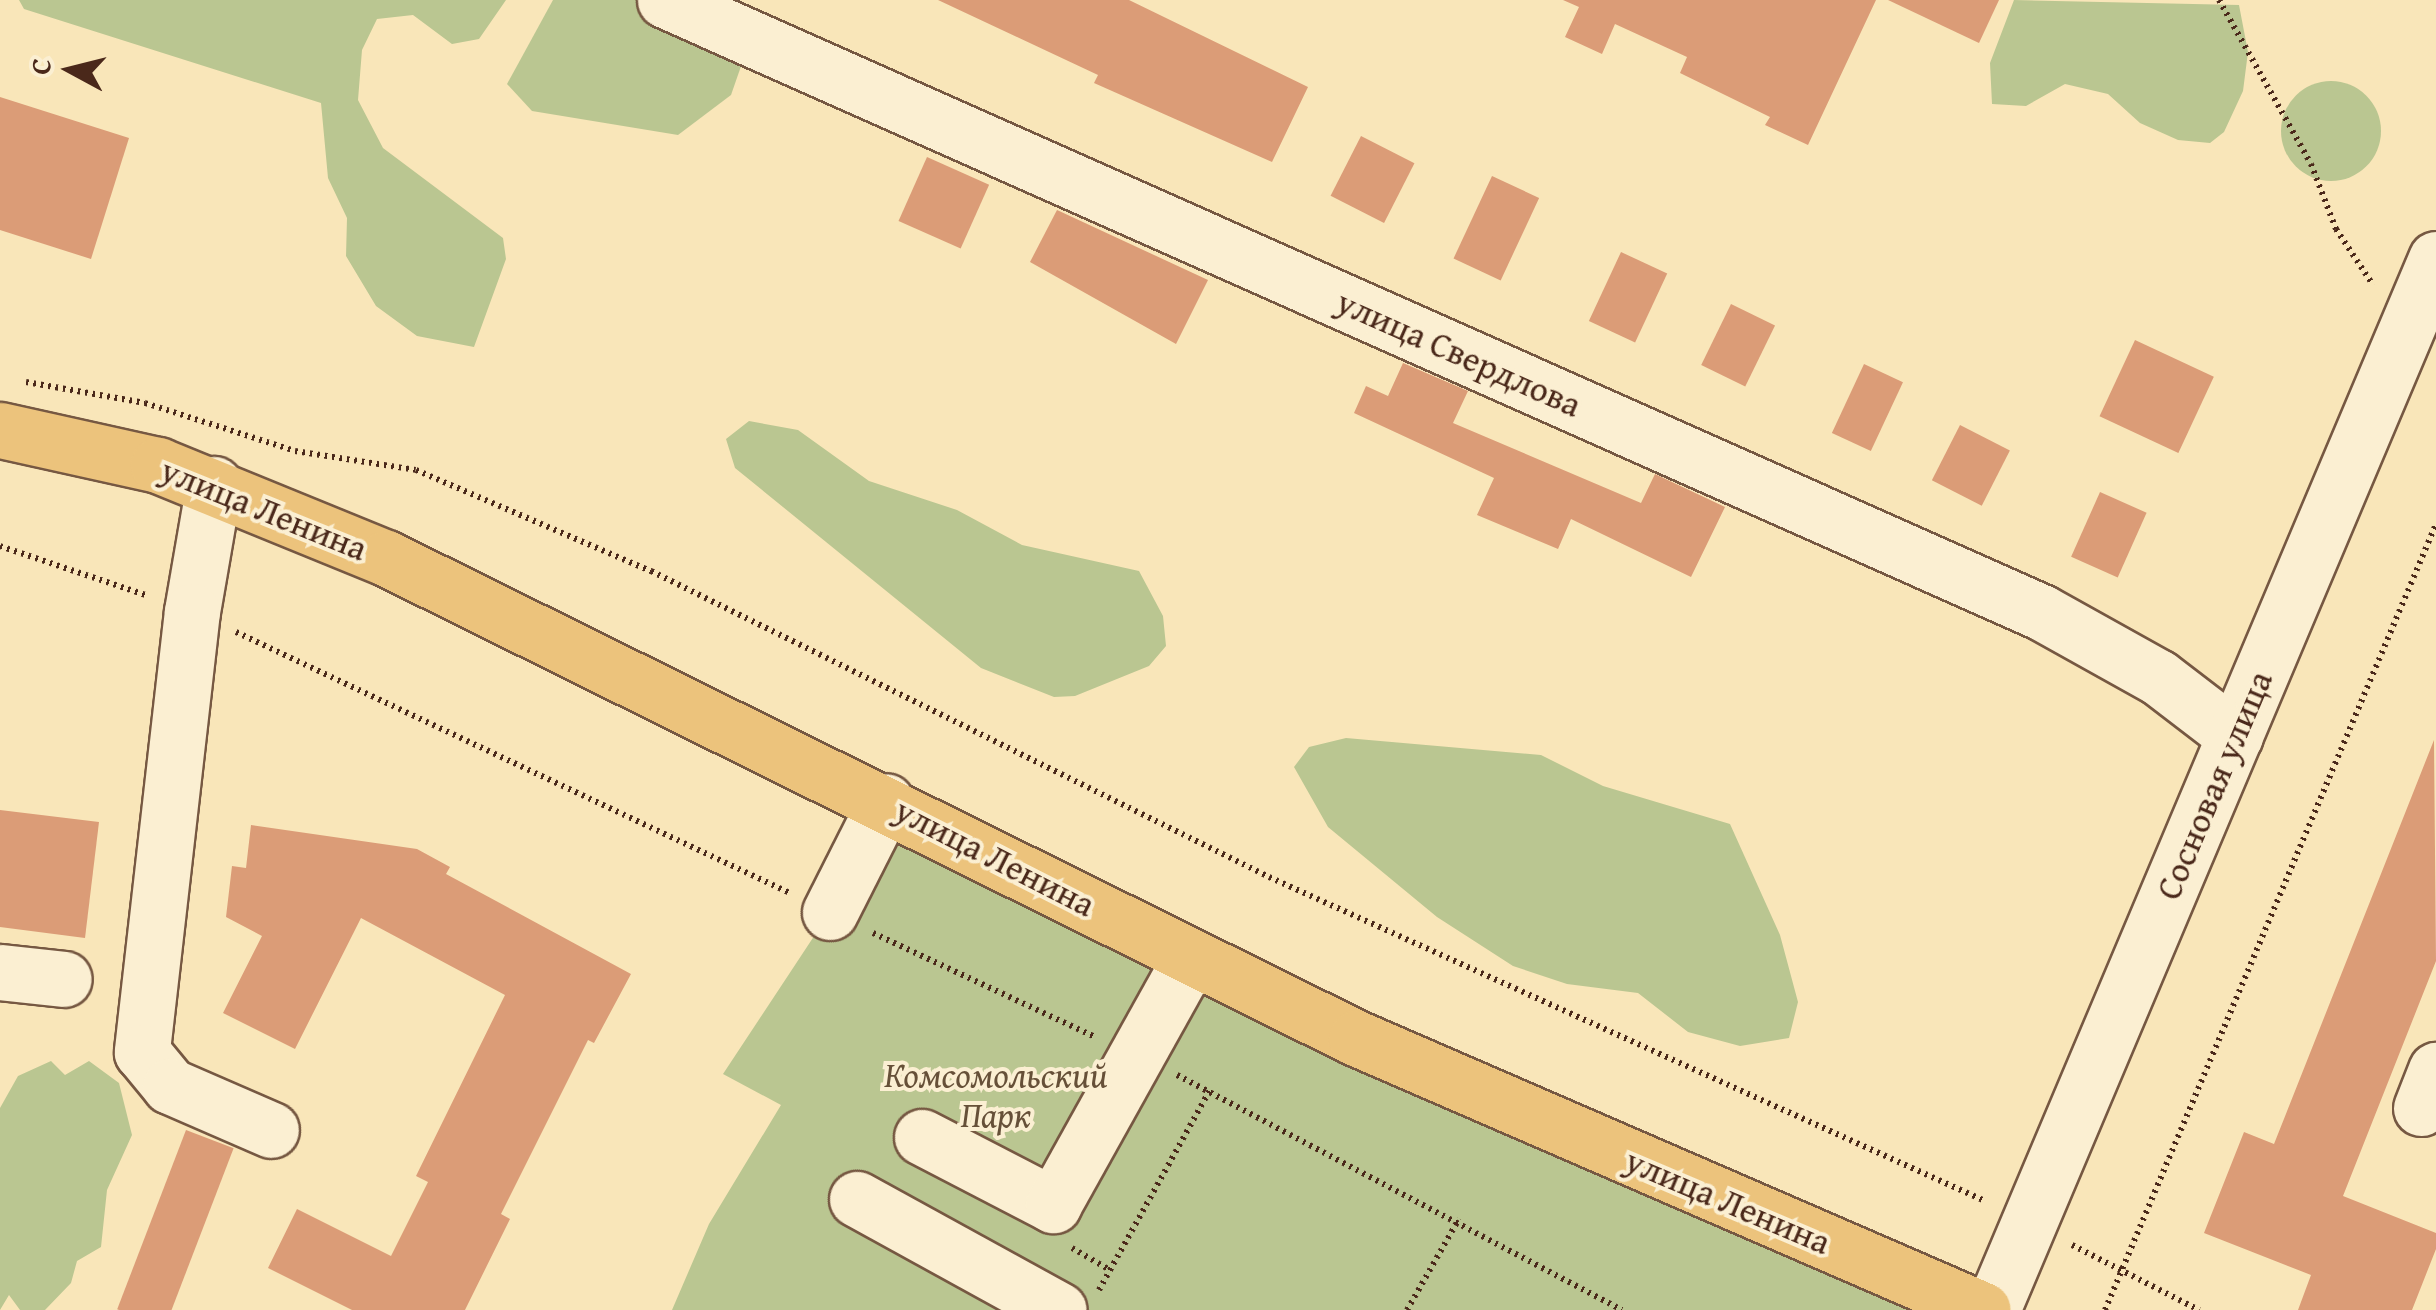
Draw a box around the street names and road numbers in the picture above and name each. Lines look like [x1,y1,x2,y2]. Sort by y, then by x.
street label: улица Свердлова [1330,280,1588,426]
street label: улица Ленина [155,449,373,569]
street label: Сосновая улица [2147,664,2281,906]
street label: улица Ленина [888,789,1102,925]
street label: улица Ленина [1619,1139,1837,1263]

